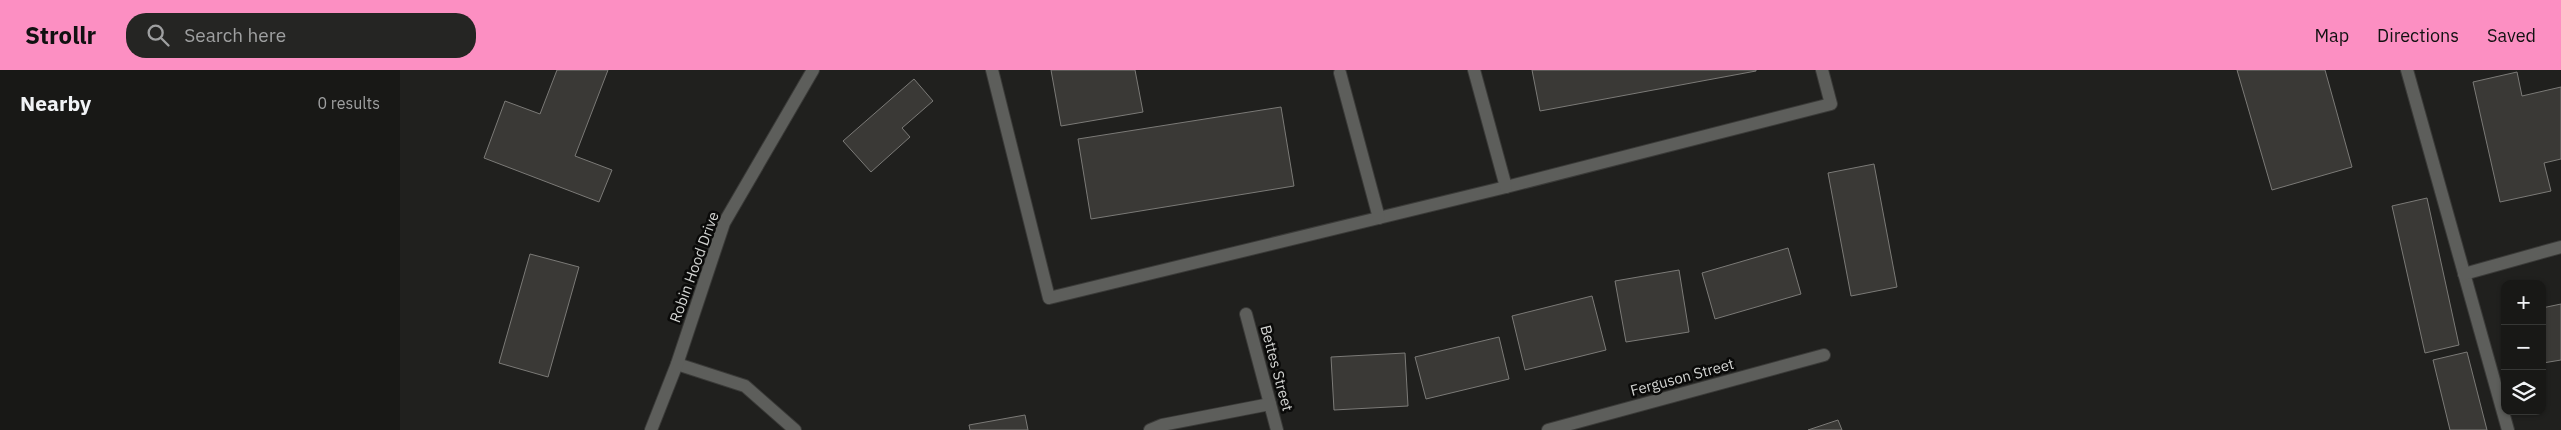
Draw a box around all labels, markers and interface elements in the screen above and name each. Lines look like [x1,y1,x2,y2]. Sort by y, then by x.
search box [126,13,476,58]
text: Strollr [25,19,96,51]
icon: search [144,21,172,49]
text: Search here [184,23,286,47]
text: Map [2314,24,2349,47]
text: Directions [2377,24,2459,47]
text: Saved [2487,24,2536,47]
text: Nearby [20,89,91,117]
text: 0 results [317,93,380,113]
street label: Robin Hood Drive [665,209,723,325]
map controls [2501,280,2546,415]
button: + [2501,280,2546,325]
street label: Bettes Street [1256,323,1298,413]
button: − [2501,325,2546,370]
street label: Ferguson Street [1628,354,1736,400]
button: layers [2501,370,2546,415]

